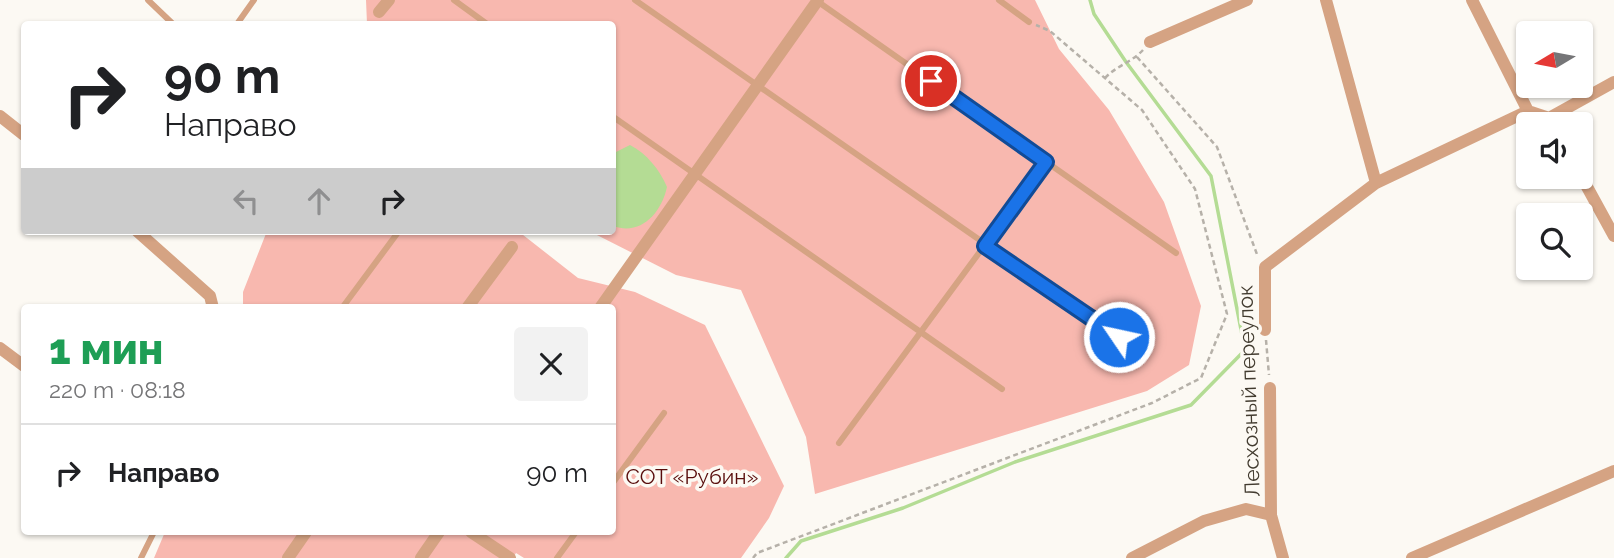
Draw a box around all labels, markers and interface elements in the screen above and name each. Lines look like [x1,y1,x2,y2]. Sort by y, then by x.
north arrow [1516,21,1592,98]
map controls [1516,21,1593,280]
text: 90 m [164,47,280,104]
icon: right [49,49,140,140]
pin [901,51,961,111]
icon: arrive [912,62,950,100]
text: Направо [164,106,296,143]
button: sound [1516,112,1593,189]
icon: left [227,182,265,220]
icon: ahead [300,182,338,220]
icon: right [373,182,411,220]
button: search [1516,203,1593,280]
street label: Лесхозный переулок [1232,284,1265,497]
position arrow [1082,300,1156,374]
text: 1 мин [49,325,163,374]
button: close [514,327,588,401]
text: 220 m · 08:18 [49,376,186,403]
icon: right [49,454,87,492]
text: Направо [108,458,219,488]
text: 90 m [526,458,588,488]
park label: СОТ «Рубин» [625,464,759,489]

